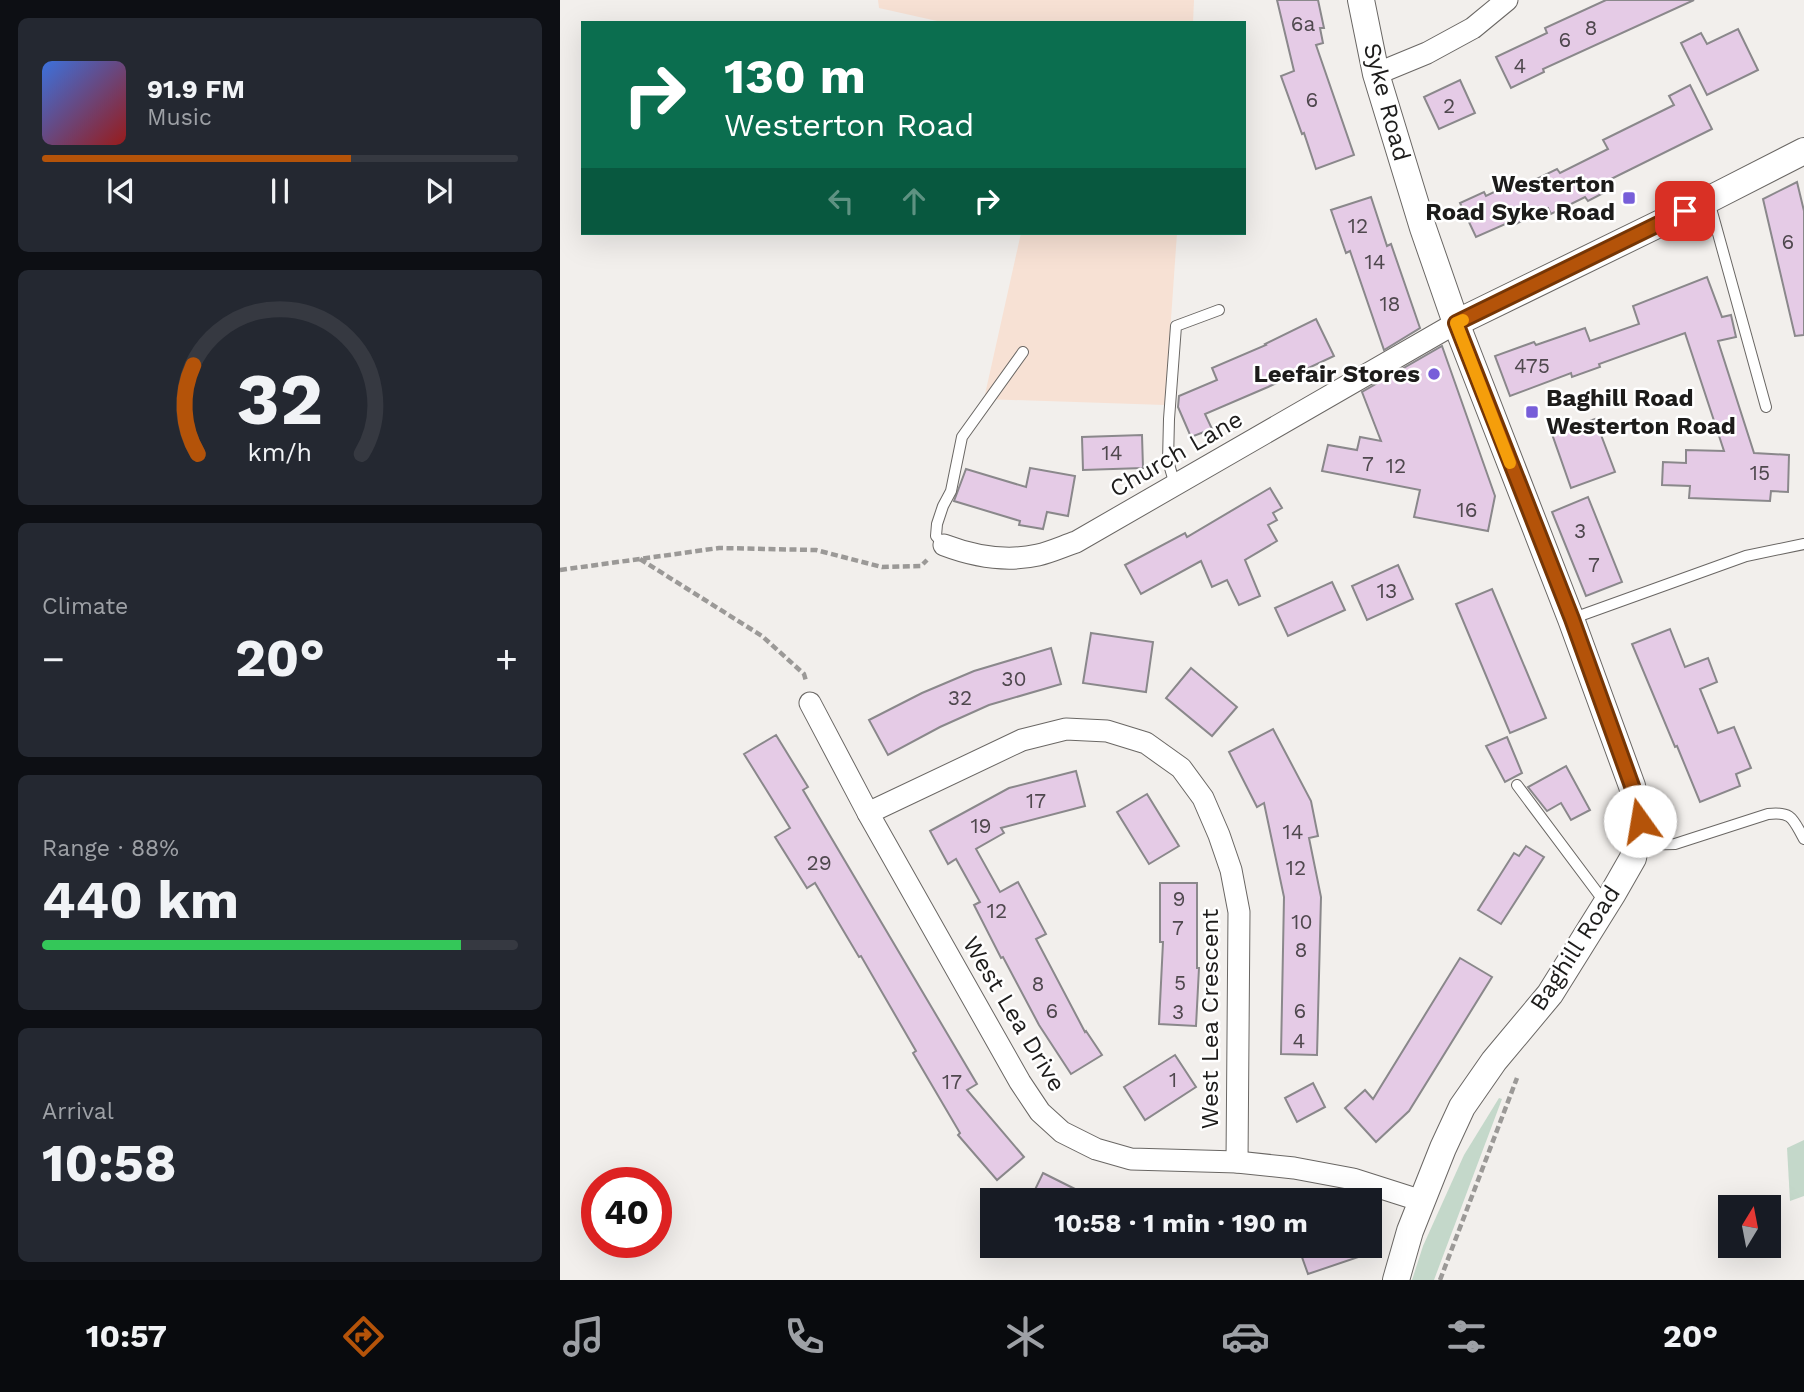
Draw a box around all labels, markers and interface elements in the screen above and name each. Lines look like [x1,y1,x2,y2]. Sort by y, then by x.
house number: 6a [1291,11,1315,36]
house number: 8 [1585,15,1597,40]
house number: 6 [1559,27,1571,52]
street label: Syke Road [1358,40,1416,164]
text: 130 m [724,47,866,105]
icon: right [609,49,700,140]
house number: 4 [1514,53,1526,78]
text: 91.9 FM [147,74,245,104]
house number: 6 [1306,87,1318,112]
house number: 2 [1443,93,1455,118]
text: Music [147,104,212,131]
text: Westerton Road [724,106,974,144]
place label: Westerton Road Syke Road [1425,170,1615,226]
icon: previous [102,172,140,210]
icon: pause [261,172,299,210]
icon: next [420,172,458,210]
pin [1655,181,1715,241]
icon: left [822,182,860,220]
icon: ahead [895,182,933,220]
icon: right [968,182,1006,220]
marker: Westerton Road Syke Road [1621,190,1637,206]
icon: arrive [1666,192,1704,230]
house number: 12 [1348,213,1368,238]
house number: 6 [1782,229,1794,254]
house number: 14 [1364,249,1386,274]
house number: 18 [1379,291,1401,316]
house number: 475 [1514,353,1550,378]
text: 32 [237,356,323,442]
place label: Leefair Stores [1253,360,1420,388]
marker: Leefair Stores [1426,366,1442,382]
place label: Baghill Road Westerton Road [1546,384,1736,440]
marker: Baghill Road Westerton Road [1524,404,1540,420]
street label: Church Lane [1105,405,1247,503]
text: km/h [248,437,312,466]
house number: 14 [1101,440,1123,465]
house number: 7 [1362,451,1374,476]
house number: 12 [1386,453,1406,478]
house number: 15 [1750,460,1770,485]
house number: 16 [1457,497,1477,522]
house number: 3 [1574,518,1586,543]
house number: 7 [1588,552,1600,577]
house number: 13 [1377,578,1397,603]
text: Climate [42,593,128,620]
text: 20° [235,628,325,689]
text: − [42,637,65,681]
text: + [495,637,518,681]
house number: 30 [1001,666,1027,691]
house number: 32 [948,685,972,710]
position arrow [1603,784,1677,858]
house number: 17 [1026,788,1046,813]
house number: 19 [970,813,992,838]
house number: 14 [1282,819,1304,844]
text: Range · 88% [42,835,179,862]
house number: 29 [806,850,832,875]
house number: 12 [1286,855,1306,880]
text: 440 km [42,870,239,931]
street label: Baghill Road [1524,880,1626,1016]
house number: 9 [1173,886,1185,911]
house number: 12 [987,898,1007,923]
street label: West Lea Crescent [1196,909,1224,1129]
house number: 10 [1291,909,1313,934]
house number: 7 [1172,915,1184,940]
street label: West Lea Drive [957,931,1071,1097]
house number: 8 [1295,937,1307,962]
house number: 5 [1174,970,1186,995]
house number: 8 [1032,971,1044,996]
house number: 6 [1046,998,1058,1023]
house number: 6 [1294,998,1306,1023]
house number: 3 [1172,999,1184,1024]
house number: 4 [1293,1028,1305,1053]
house number: 1 [1169,1067,1177,1092]
house number: 17 [942,1069,962,1094]
text: Arrival [42,1098,114,1125]
text: 10:58 [42,1133,177,1194]
speed limit sign: 40 [581,1167,672,1258]
north arrow [1718,1195,1782,1258]
map controls [1718,1195,1781,1258]
text: 10:58 · 1 min · 190 m [1054,1208,1308,1238]
icon: directions [339,1312,388,1361]
icon: music [559,1312,608,1361]
icon: phone [780,1312,829,1361]
icon: climate [1001,1312,1050,1361]
icon: car [1221,1312,1270,1361]
icon: filters [1442,1312,1491,1361]
text: 10:57 [86,1317,167,1355]
text: 20° [1663,1317,1718,1355]

